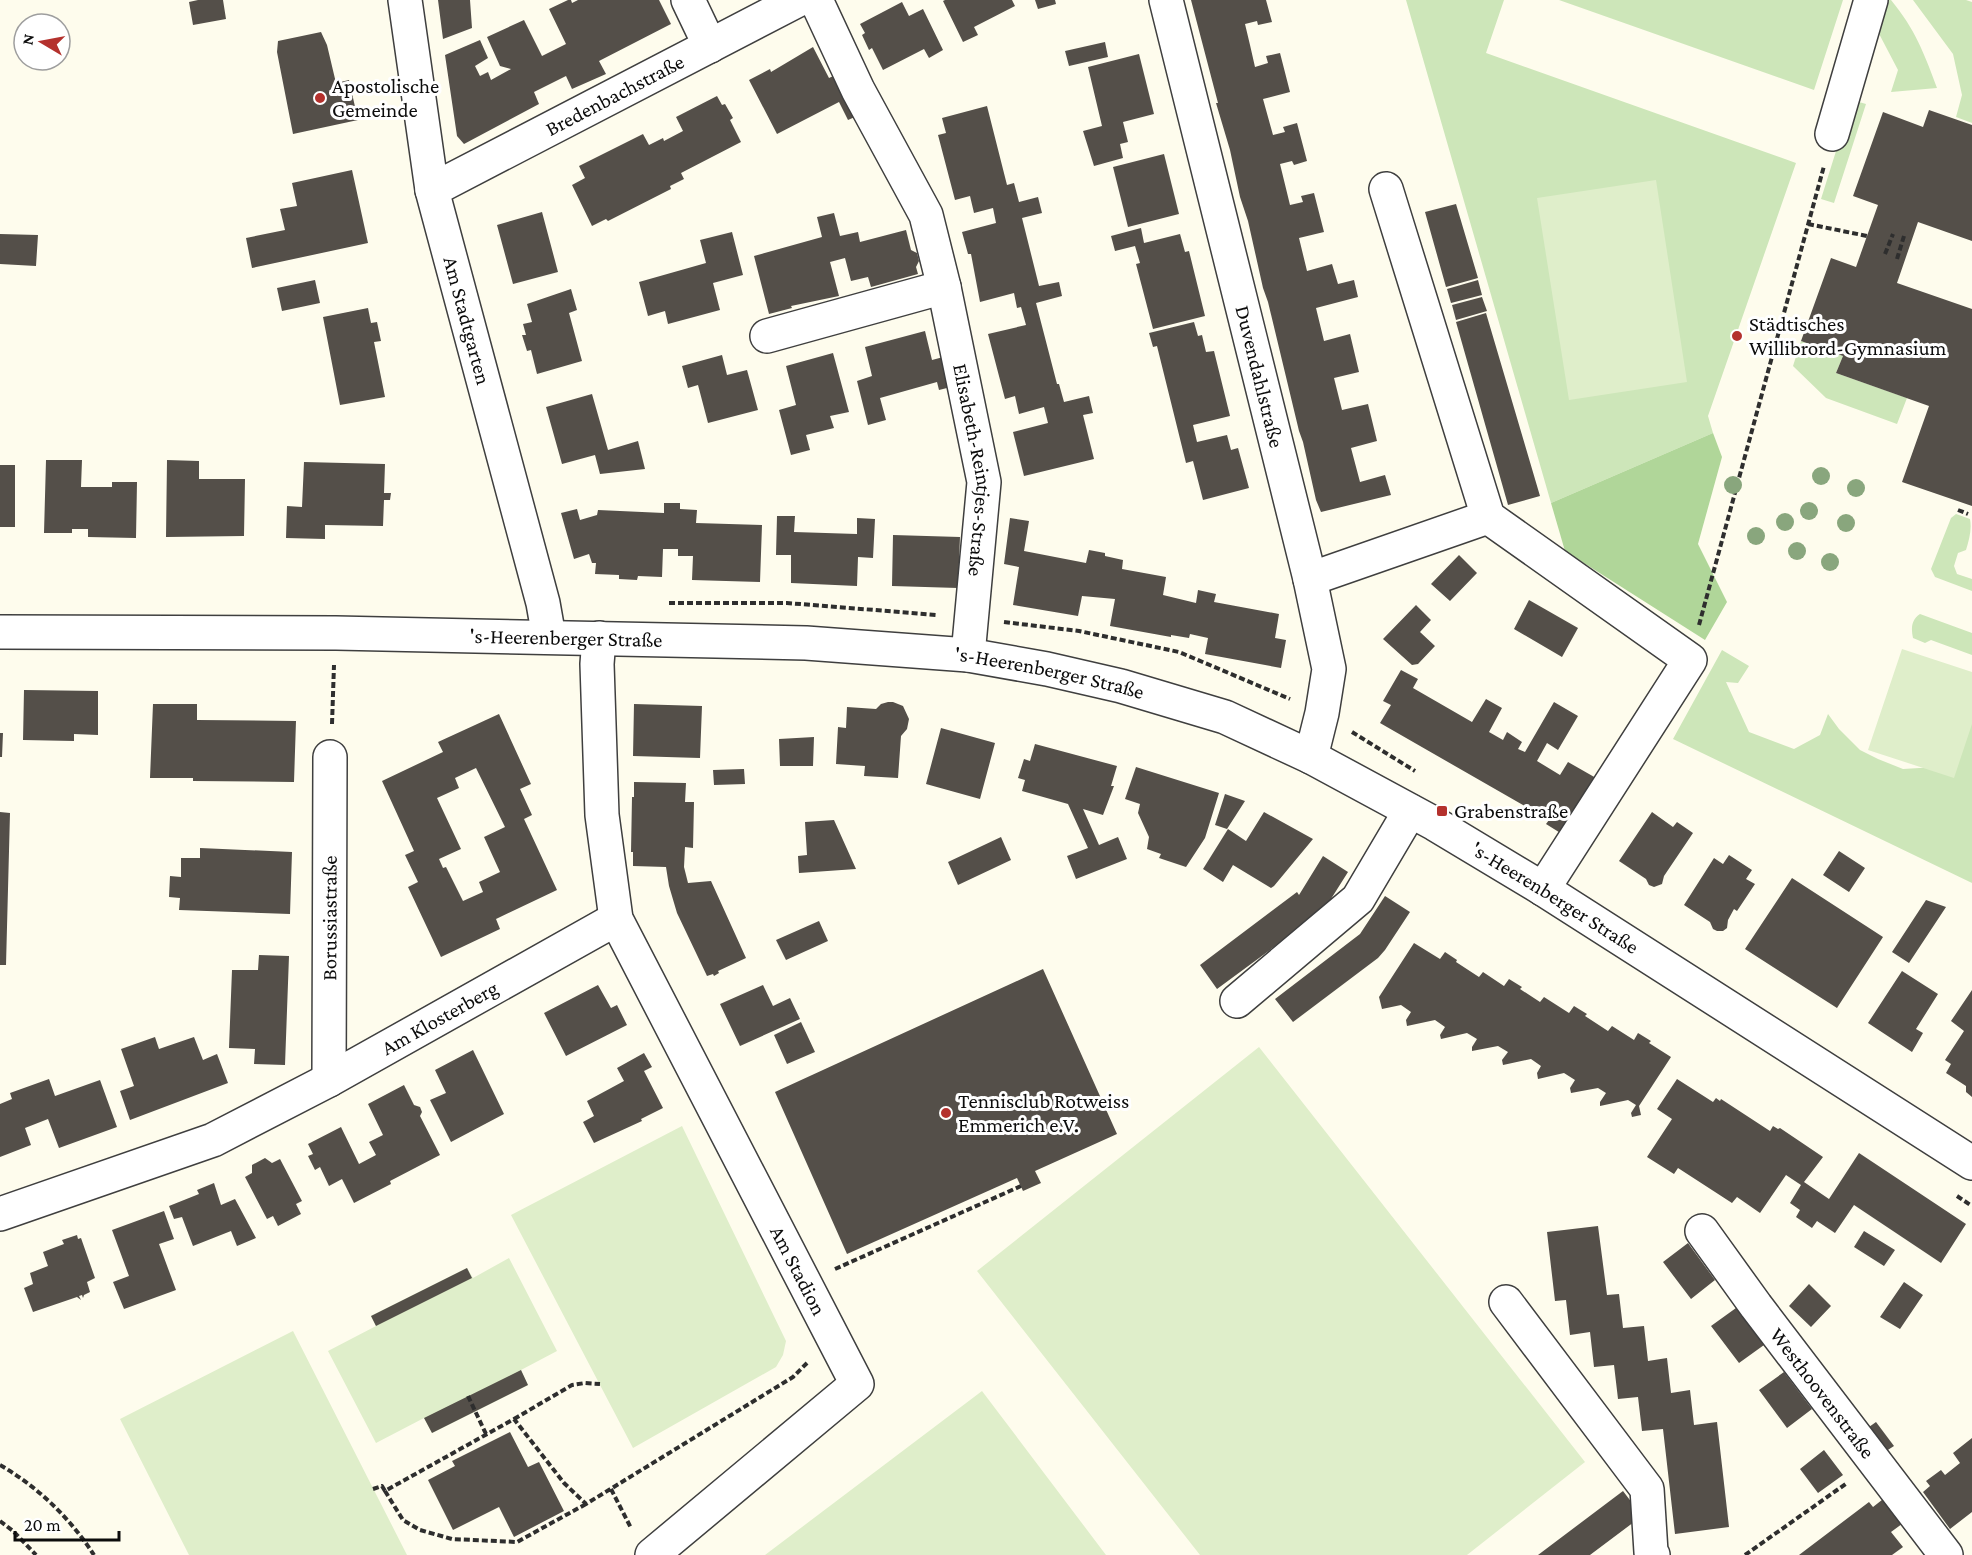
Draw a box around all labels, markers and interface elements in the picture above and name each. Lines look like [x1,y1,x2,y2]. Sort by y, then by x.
north arrow [12,12,72,72]
text: N [18,33,37,46]
street label: Bredenbachstraße [542,49,688,141]
place label: Apostolische Gemeinde [332,74,439,122]
marker: Apostolische Gemeinde [313,91,327,105]
street label: Am Stadtgarten [438,254,496,387]
street label: Duvendahlstraße [1230,303,1289,450]
place label: Städtisches Willibrord-Gymnasium [1749,312,1947,360]
marker: Städtisches Willibrord-Gymnasium [1730,329,1744,343]
street label: Elisabeth-Reintjes-Straße [948,361,996,578]
street label: 's-Heerenberger Straße [469,624,663,652]
street label: 's-Heerenberger Straße [954,642,1147,704]
place label: Grabenstraße [1454,799,1568,823]
marker: Grabenstraße [1435,804,1449,818]
street label: 's-Heerenberger Straße [1467,837,1643,959]
street label: Borussiastraße [317,855,342,981]
street label: Am Klosterberg [377,976,502,1060]
place label: Tennisclub Rotweiss Emmerich e.V. [958,1089,1129,1137]
marker: Tennisclub Rotweiss Emmerich e.V. [939,1106,953,1120]
street label: Am Stadion [765,1222,831,1319]
street label: Westhoovenstraße [1765,1323,1880,1463]
scale bar [15,1504,118,1542]
text: 20 m [24,1515,61,1535]

